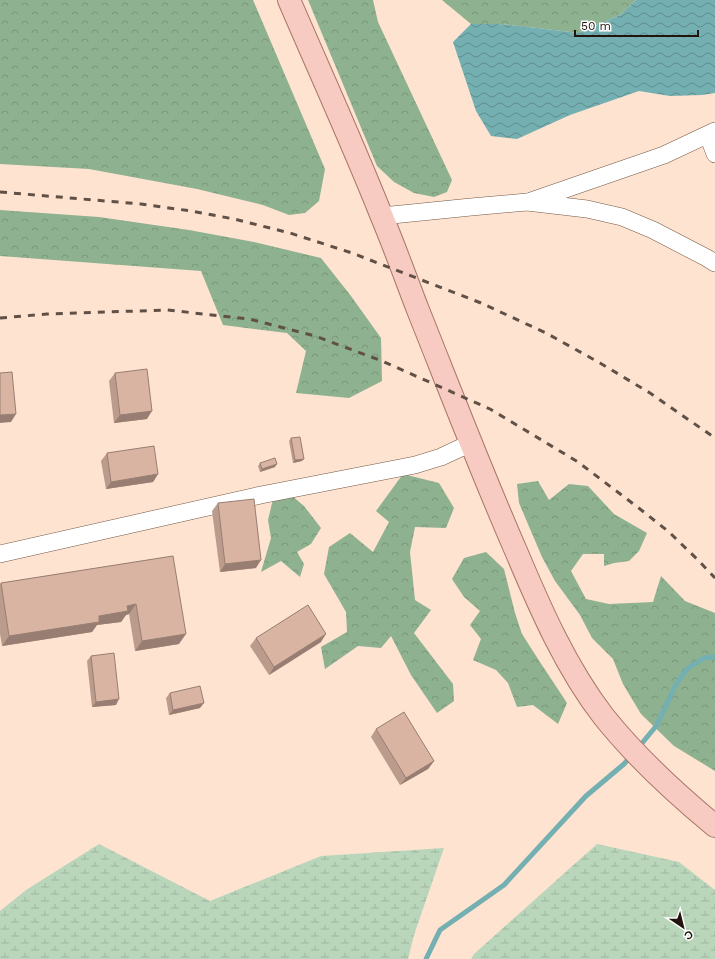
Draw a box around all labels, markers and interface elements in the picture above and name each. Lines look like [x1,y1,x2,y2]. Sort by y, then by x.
scale bar [575,12,698,38]
text: 50 m [581,19,611,33]
north arrow [663,907,703,947]
text: С [681,927,695,942]

